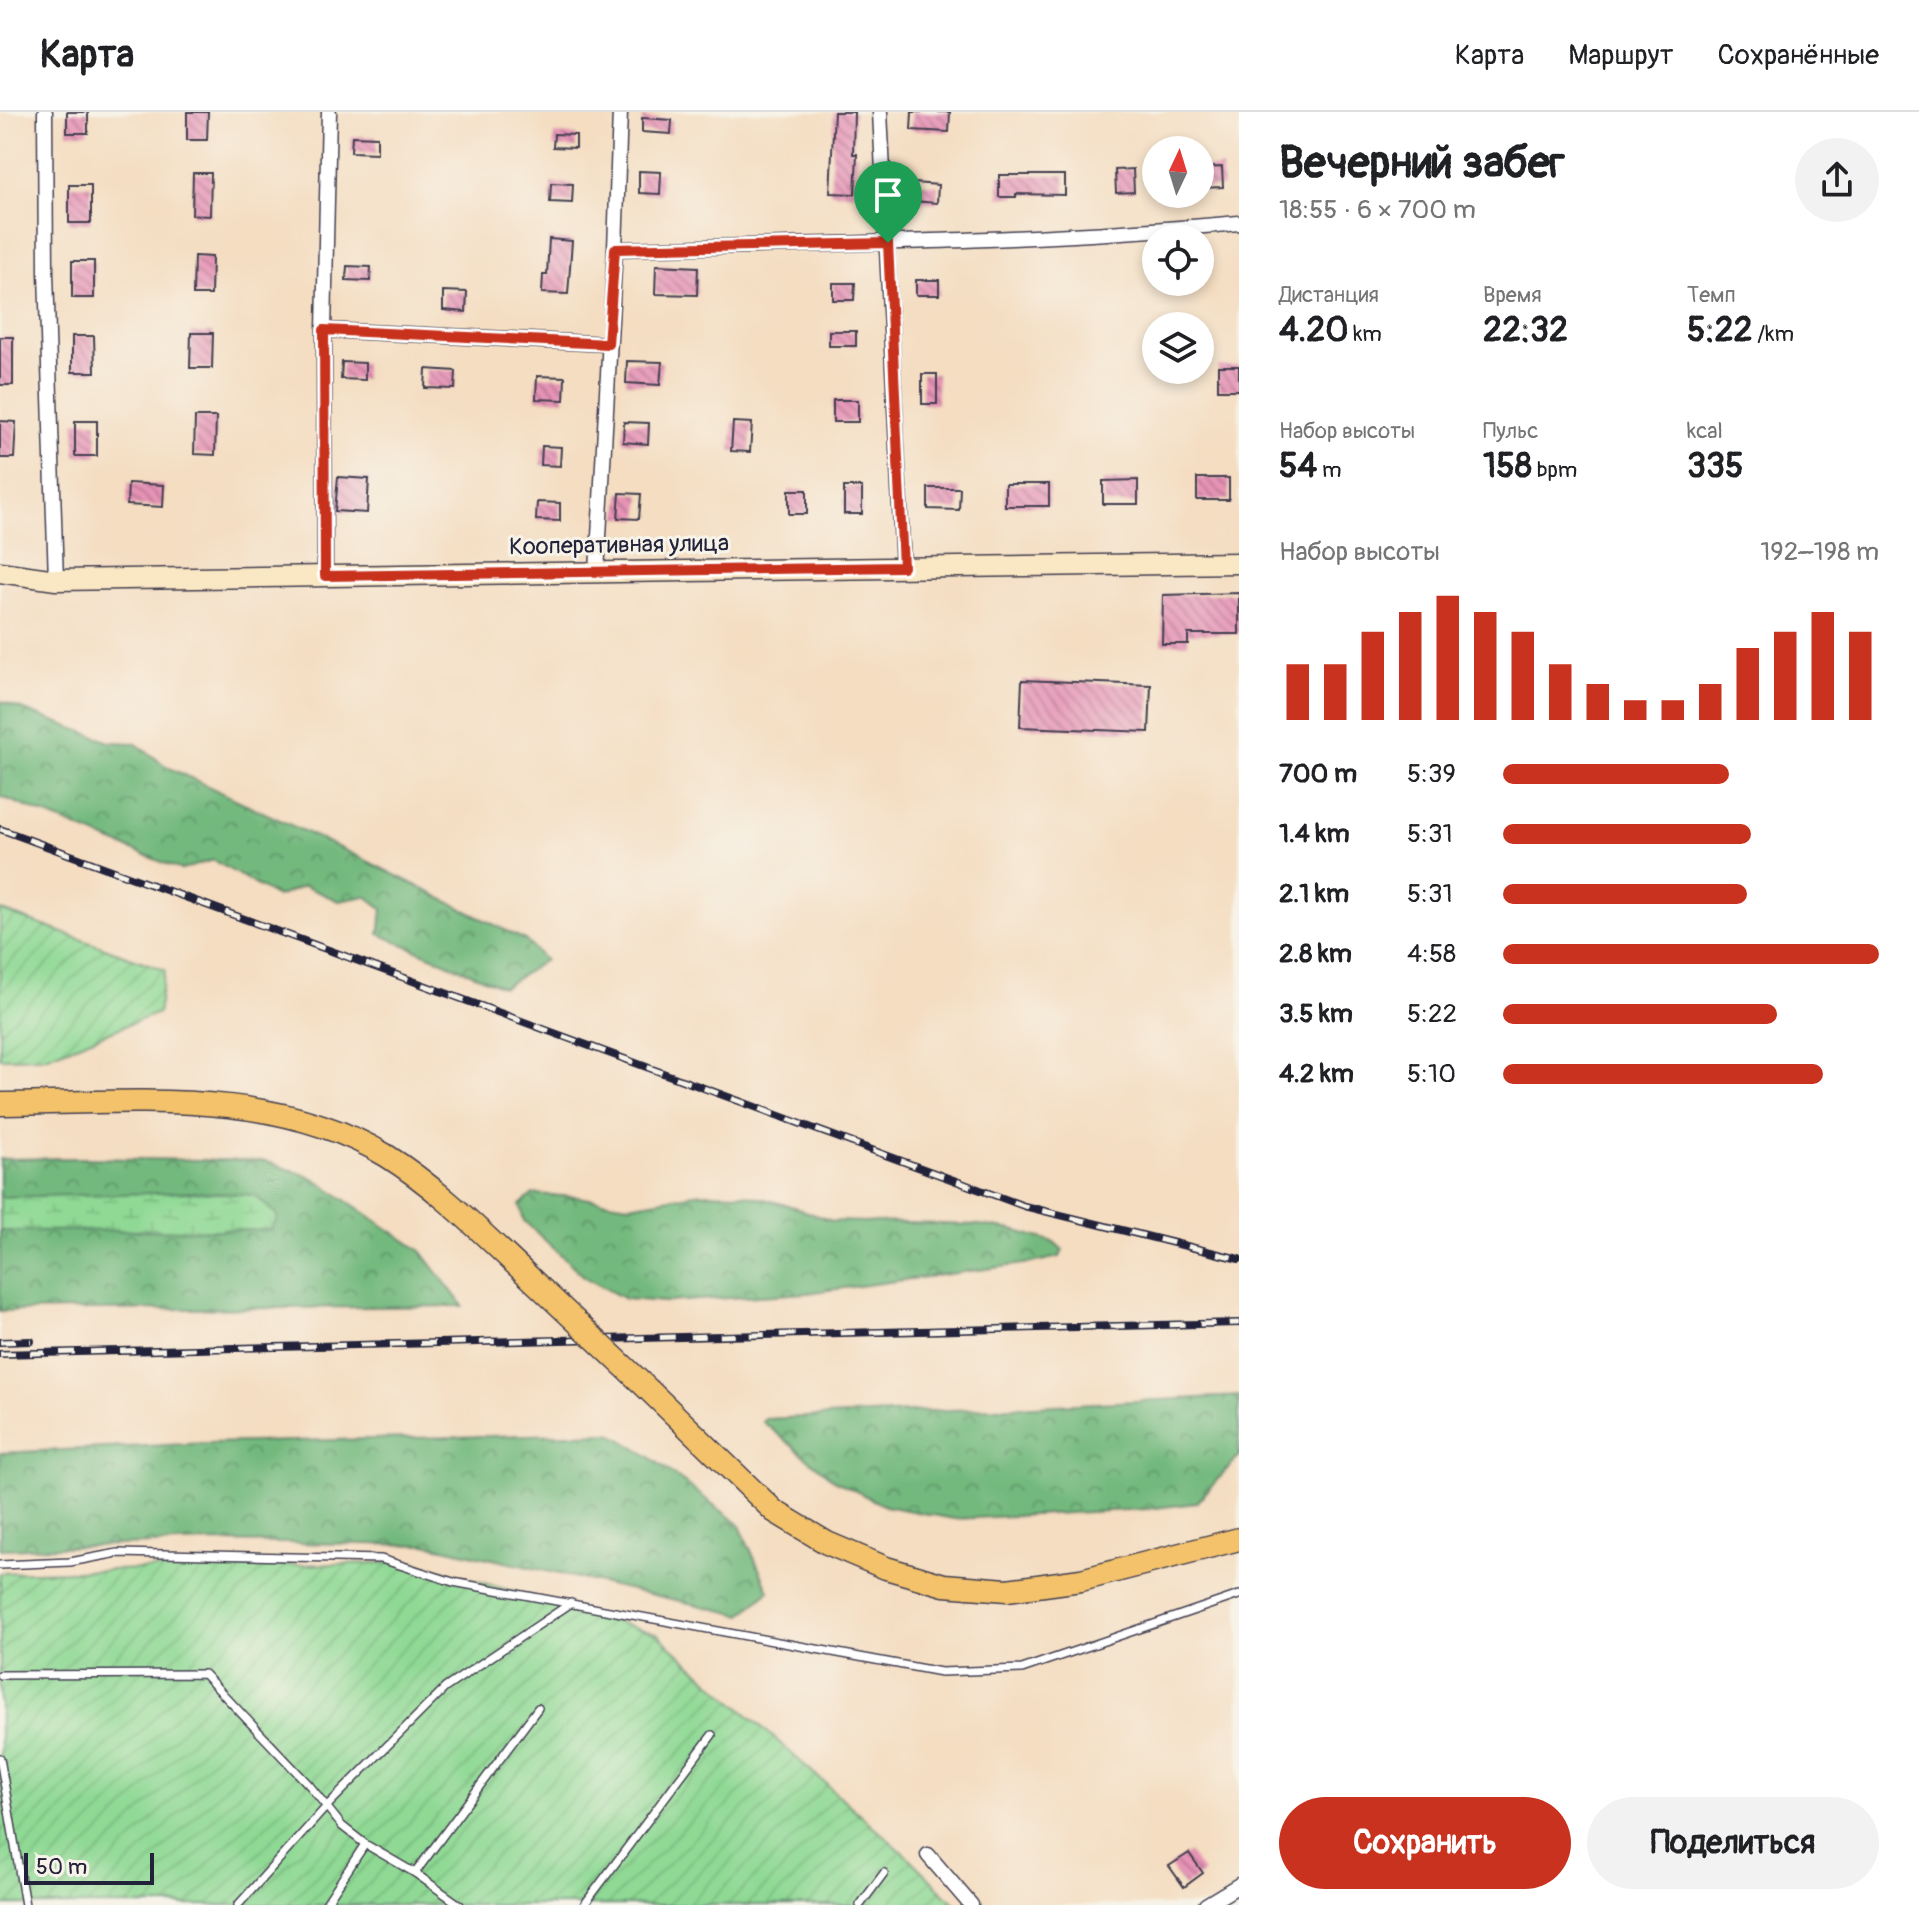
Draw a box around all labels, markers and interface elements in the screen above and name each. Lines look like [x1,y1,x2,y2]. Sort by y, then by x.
text: Карта [40,31,134,79]
text: Карта [1455,38,1524,73]
text: Маршрут [1568,38,1674,73]
text: Сохранённые [1718,38,1879,73]
north arrow [1142,136,1214,208]
map controls [1142,136,1214,384]
text: Вечерний забег [1279,136,1565,191]
button: share [1795,138,1879,222]
pin [854,161,922,243]
icon: arrive [866,173,910,217]
text: 18:55 · 6 × 700 m [1279,194,1476,226]
button: locate [1142,224,1214,296]
text: Дистанция [1279,281,1379,309]
text: Время [1483,281,1542,309]
text: Темп [1687,281,1736,309]
text: 4.20 [1279,309,1348,352]
text: 22:32 [1483,309,1568,352]
text: 5:22 [1687,309,1753,352]
button: layers [1142,312,1214,384]
text: km [1348,320,1382,348]
text: /km [1753,320,1794,348]
text: Набор высоты [1279,417,1415,445]
text: Пульс [1483,417,1538,445]
text: kcal [1687,417,1723,445]
text: 54 [1279,445,1317,488]
text: 158 [1483,445,1532,488]
text: 335 [1687,445,1743,488]
text: m [1317,456,1341,484]
text: bpm [1532,456,1577,484]
street label: Кооперативная улица [509,529,729,561]
text: Набор высоты [1279,536,1440,568]
text: 192–198 m [1760,536,1879,568]
text: 700 m [1279,758,1357,790]
text: 5:39 [1407,758,1456,790]
text: 1.4 km [1279,818,1350,850]
text: 5:31 [1407,818,1453,850]
text: 2.1 km [1279,878,1349,910]
text: 5:31 [1407,878,1453,910]
text: 2.8 km [1279,938,1352,970]
text: 4:58 [1407,938,1456,970]
text: 3.5 km [1279,998,1353,1030]
text: 5:22 [1407,998,1457,1030]
text: 4.2 km [1279,1058,1354,1090]
text: 5:10 [1407,1058,1456,1090]
button: Сохранить [1279,1797,1571,1889]
button: Поделиться [1587,1797,1879,1889]
scale bar [24,1849,154,1885]
text: 50 m [36,1853,87,1881]

